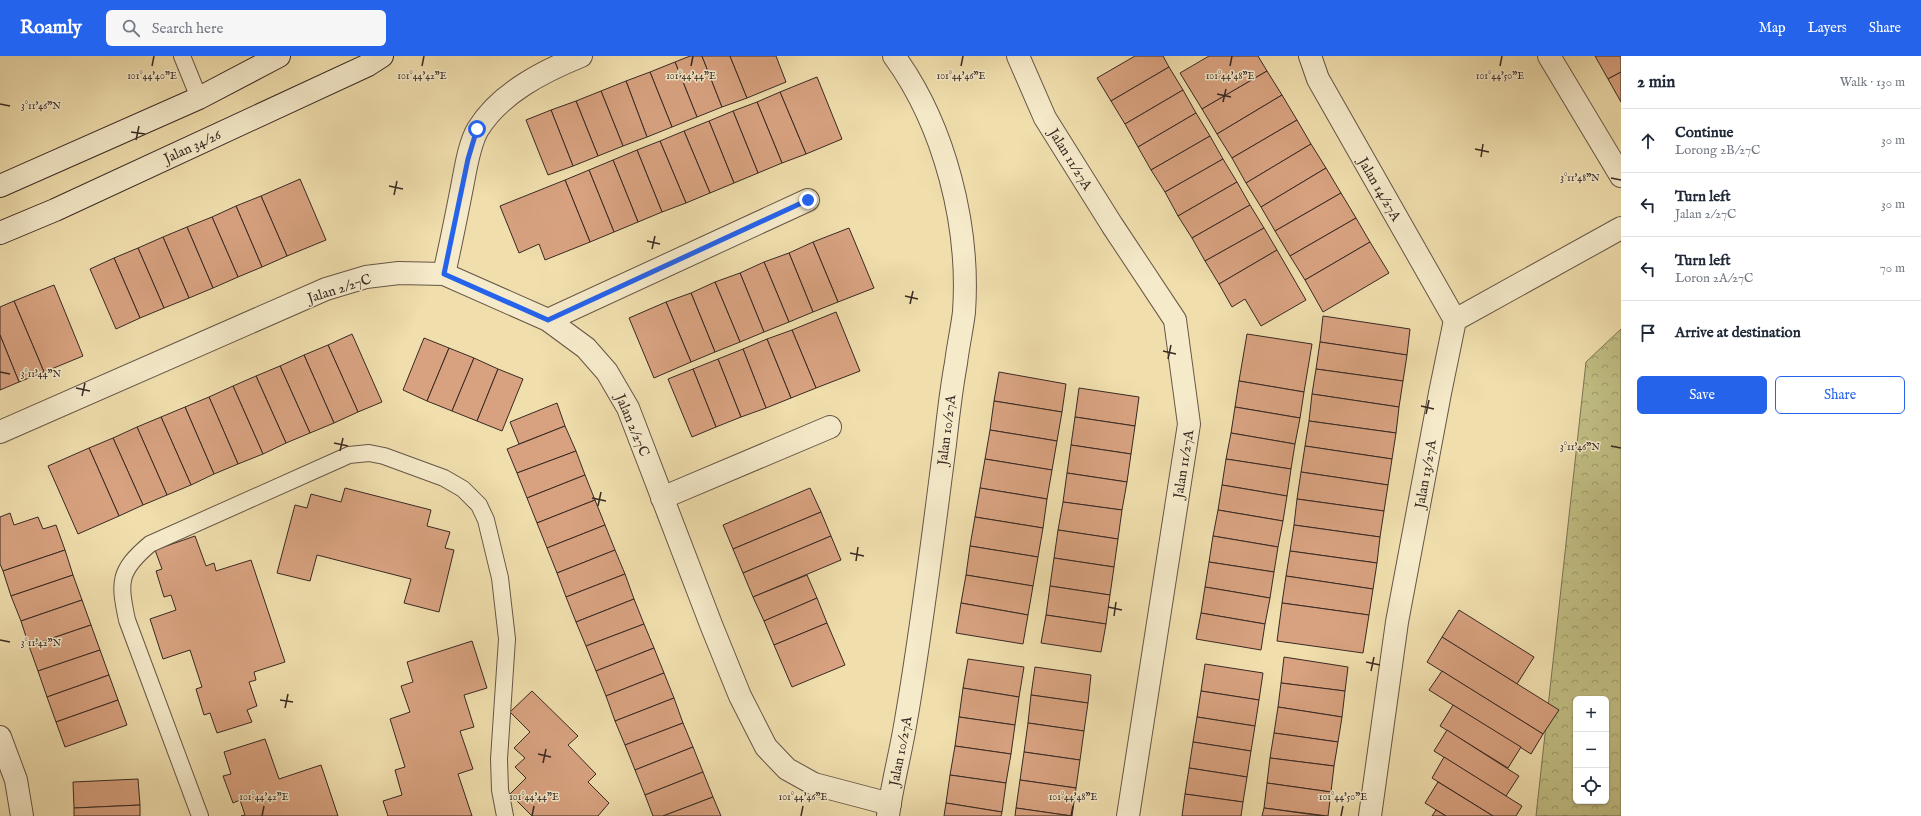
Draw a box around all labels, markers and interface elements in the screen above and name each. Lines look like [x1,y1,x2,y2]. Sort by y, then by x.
search box [106,10,386,46]
text: Roamly [20,16,82,40]
icon: search [120,17,142,39]
text: Search here [152,19,223,38]
text: Map [1759,19,1786,37]
text: Layers [1808,19,1847,37]
text: Share [1869,19,1901,37]
text: 101°44'40"E [127,70,177,83]
text: 101°44'42"E [397,70,447,83]
text: 101°44'44"E [666,70,716,83]
text: 101°44'46"E [937,70,986,83]
text: 101°44'48"E [1206,70,1254,83]
text: 101°44'50"E [1476,70,1524,83]
text: 2 min [1637,72,1675,93]
text: Walk · 130 m [1840,74,1905,91]
text: 3°11'46"N [21,100,61,113]
route start [468,120,486,138]
text: Continue [1675,123,1733,142]
street label: Jalan 11/27A [1043,124,1096,194]
street label: Jalan 34/26 [159,125,225,169]
icon: ahead [1637,130,1659,152]
text: 30 m [1881,132,1905,149]
text: Lorong 2B/27C [1675,142,1760,159]
street label: Jalan 14/27A [1353,153,1405,225]
text: 3°11'48"N [1560,172,1600,185]
text: Turn left [1675,187,1731,206]
route end [799,191,817,209]
icon: left [1637,194,1659,216]
text: 30 m [1881,196,1905,213]
text: Jalan 2/27C [1675,206,1736,223]
text: Turn left [1675,251,1731,270]
icon: left [1637,258,1659,280]
text: 70 m [1880,260,1905,277]
street label: Jalan 2/27C [303,270,373,308]
text: Loron 2A/27C [1675,270,1753,287]
icon: arrive [1637,322,1659,344]
text: Arrive at destination [1675,323,1801,342]
text: 3°11'44"N [21,368,62,381]
button: Save [1637,376,1767,414]
button: Share [1775,376,1905,414]
street label: Jalan 2/27C [610,390,653,459]
street label: Jalan 10/27A [933,393,960,468]
street label: Jalan 11/27A [1169,428,1198,502]
street label: Jalan 13/27A [1411,438,1441,512]
text: 3°11'46"N [1560,441,1600,454]
text: 3°11'42"N [21,637,62,650]
map controls [1573,696,1609,804]
button: + [1573,696,1609,732]
street label: Jalan 10/27A [885,714,917,790]
button: − [1573,732,1609,768]
button: locate [1573,768,1609,804]
text: 101°44'42"E [239,791,289,804]
text: 101°44'44"E [509,791,559,804]
text: 101°44'46"E [779,791,828,804]
text: 101°44'48"E [1049,791,1097,804]
text: 101°44'50"E [1319,791,1367,804]

